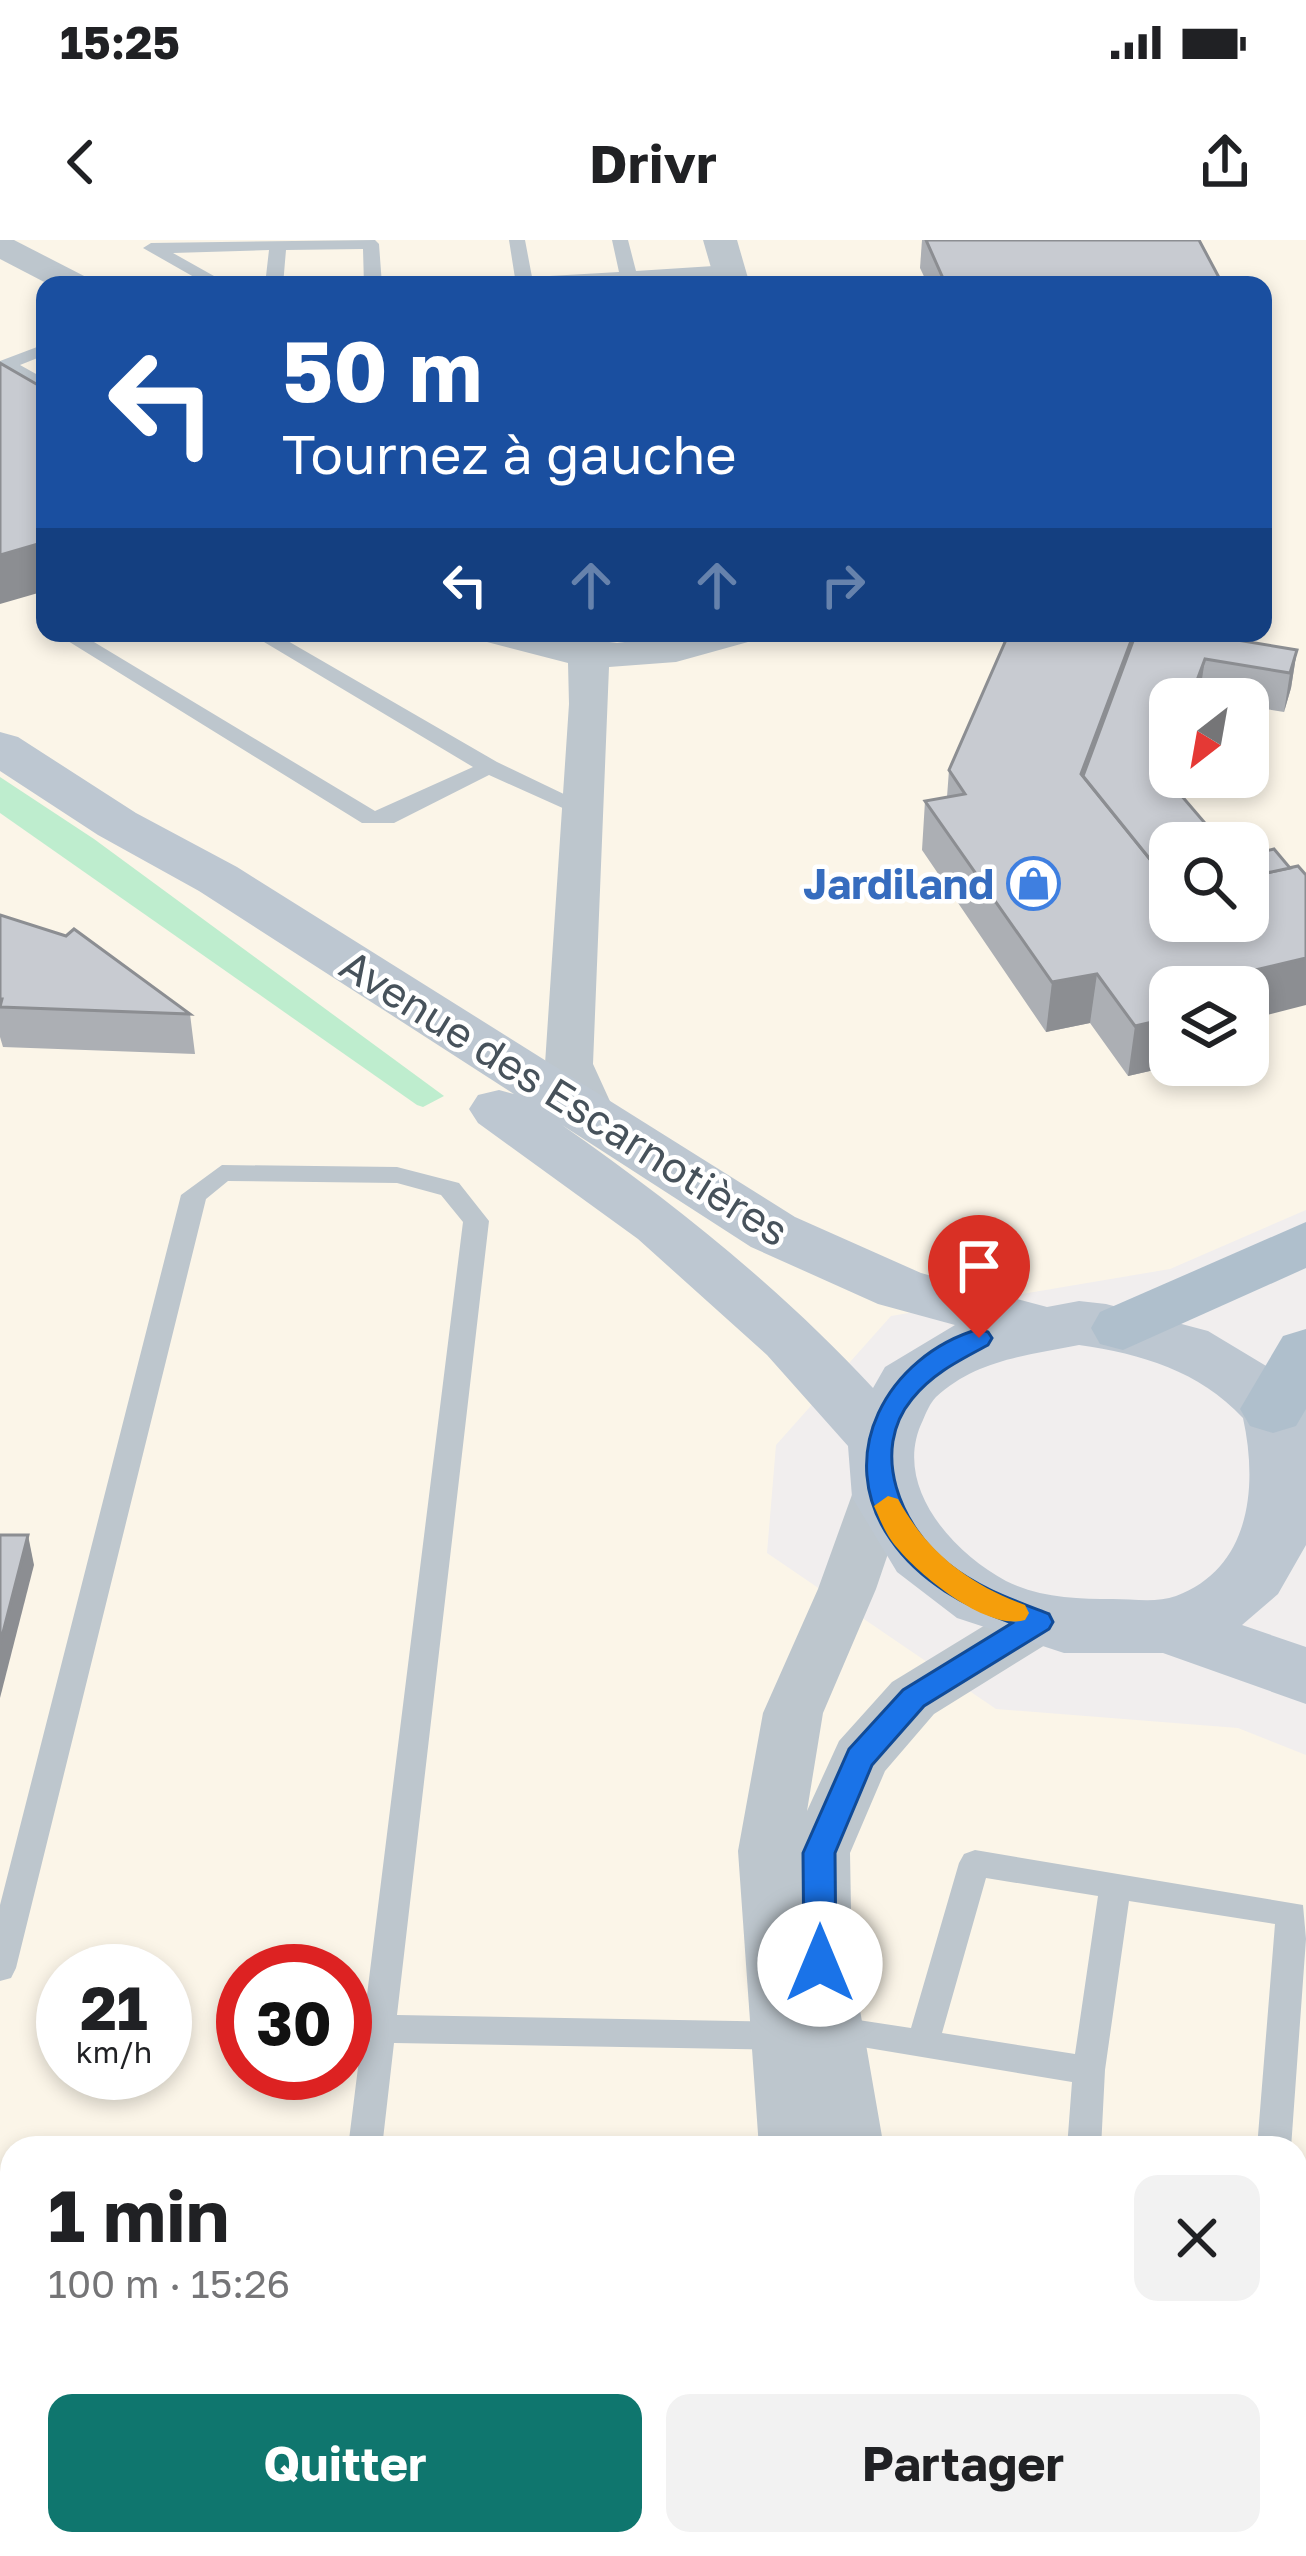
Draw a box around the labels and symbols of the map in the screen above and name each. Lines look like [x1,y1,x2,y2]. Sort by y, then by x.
north arrow [1149,678,1269,798]
shop icon: Jardiland [1005,855,1061,911]
place label: Jardiland [803,858,994,908]
street label: Avenue des Escarnotières [332,938,798,1256]
pin [928,1215,1030,1338]
position arrow [757,1901,883,2027]
speed limit sign: 30 [216,1944,372,2100]

